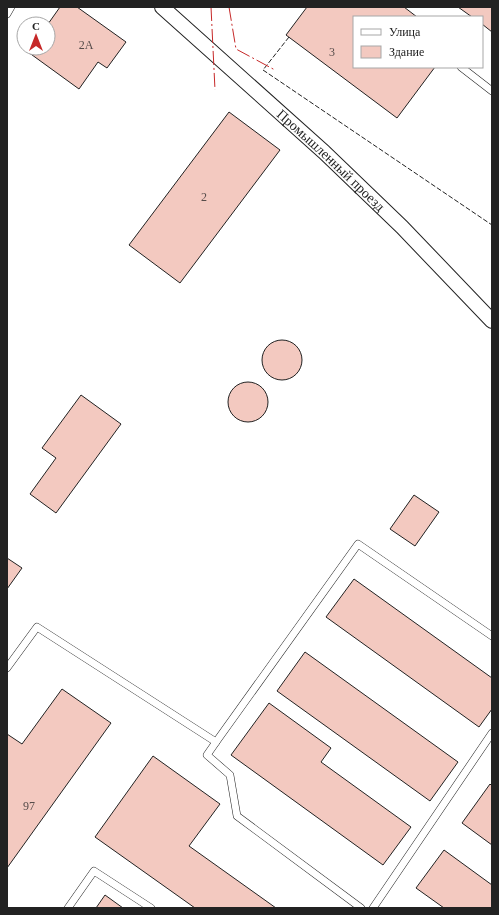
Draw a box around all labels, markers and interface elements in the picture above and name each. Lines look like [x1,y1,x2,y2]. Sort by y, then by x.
north arrow [16,16,56,56]
legend [353,16,483,68]
text: С [32,20,40,32]
text: Улица [389,25,421,39]
house number: 2А [79,38,94,52]
house number: 3 [329,45,335,59]
text: Здание [389,45,424,59]
street label: Промышленный проезд [274,106,388,214]
house number: 2 [201,190,207,204]
house number: 97 [23,799,35,813]

